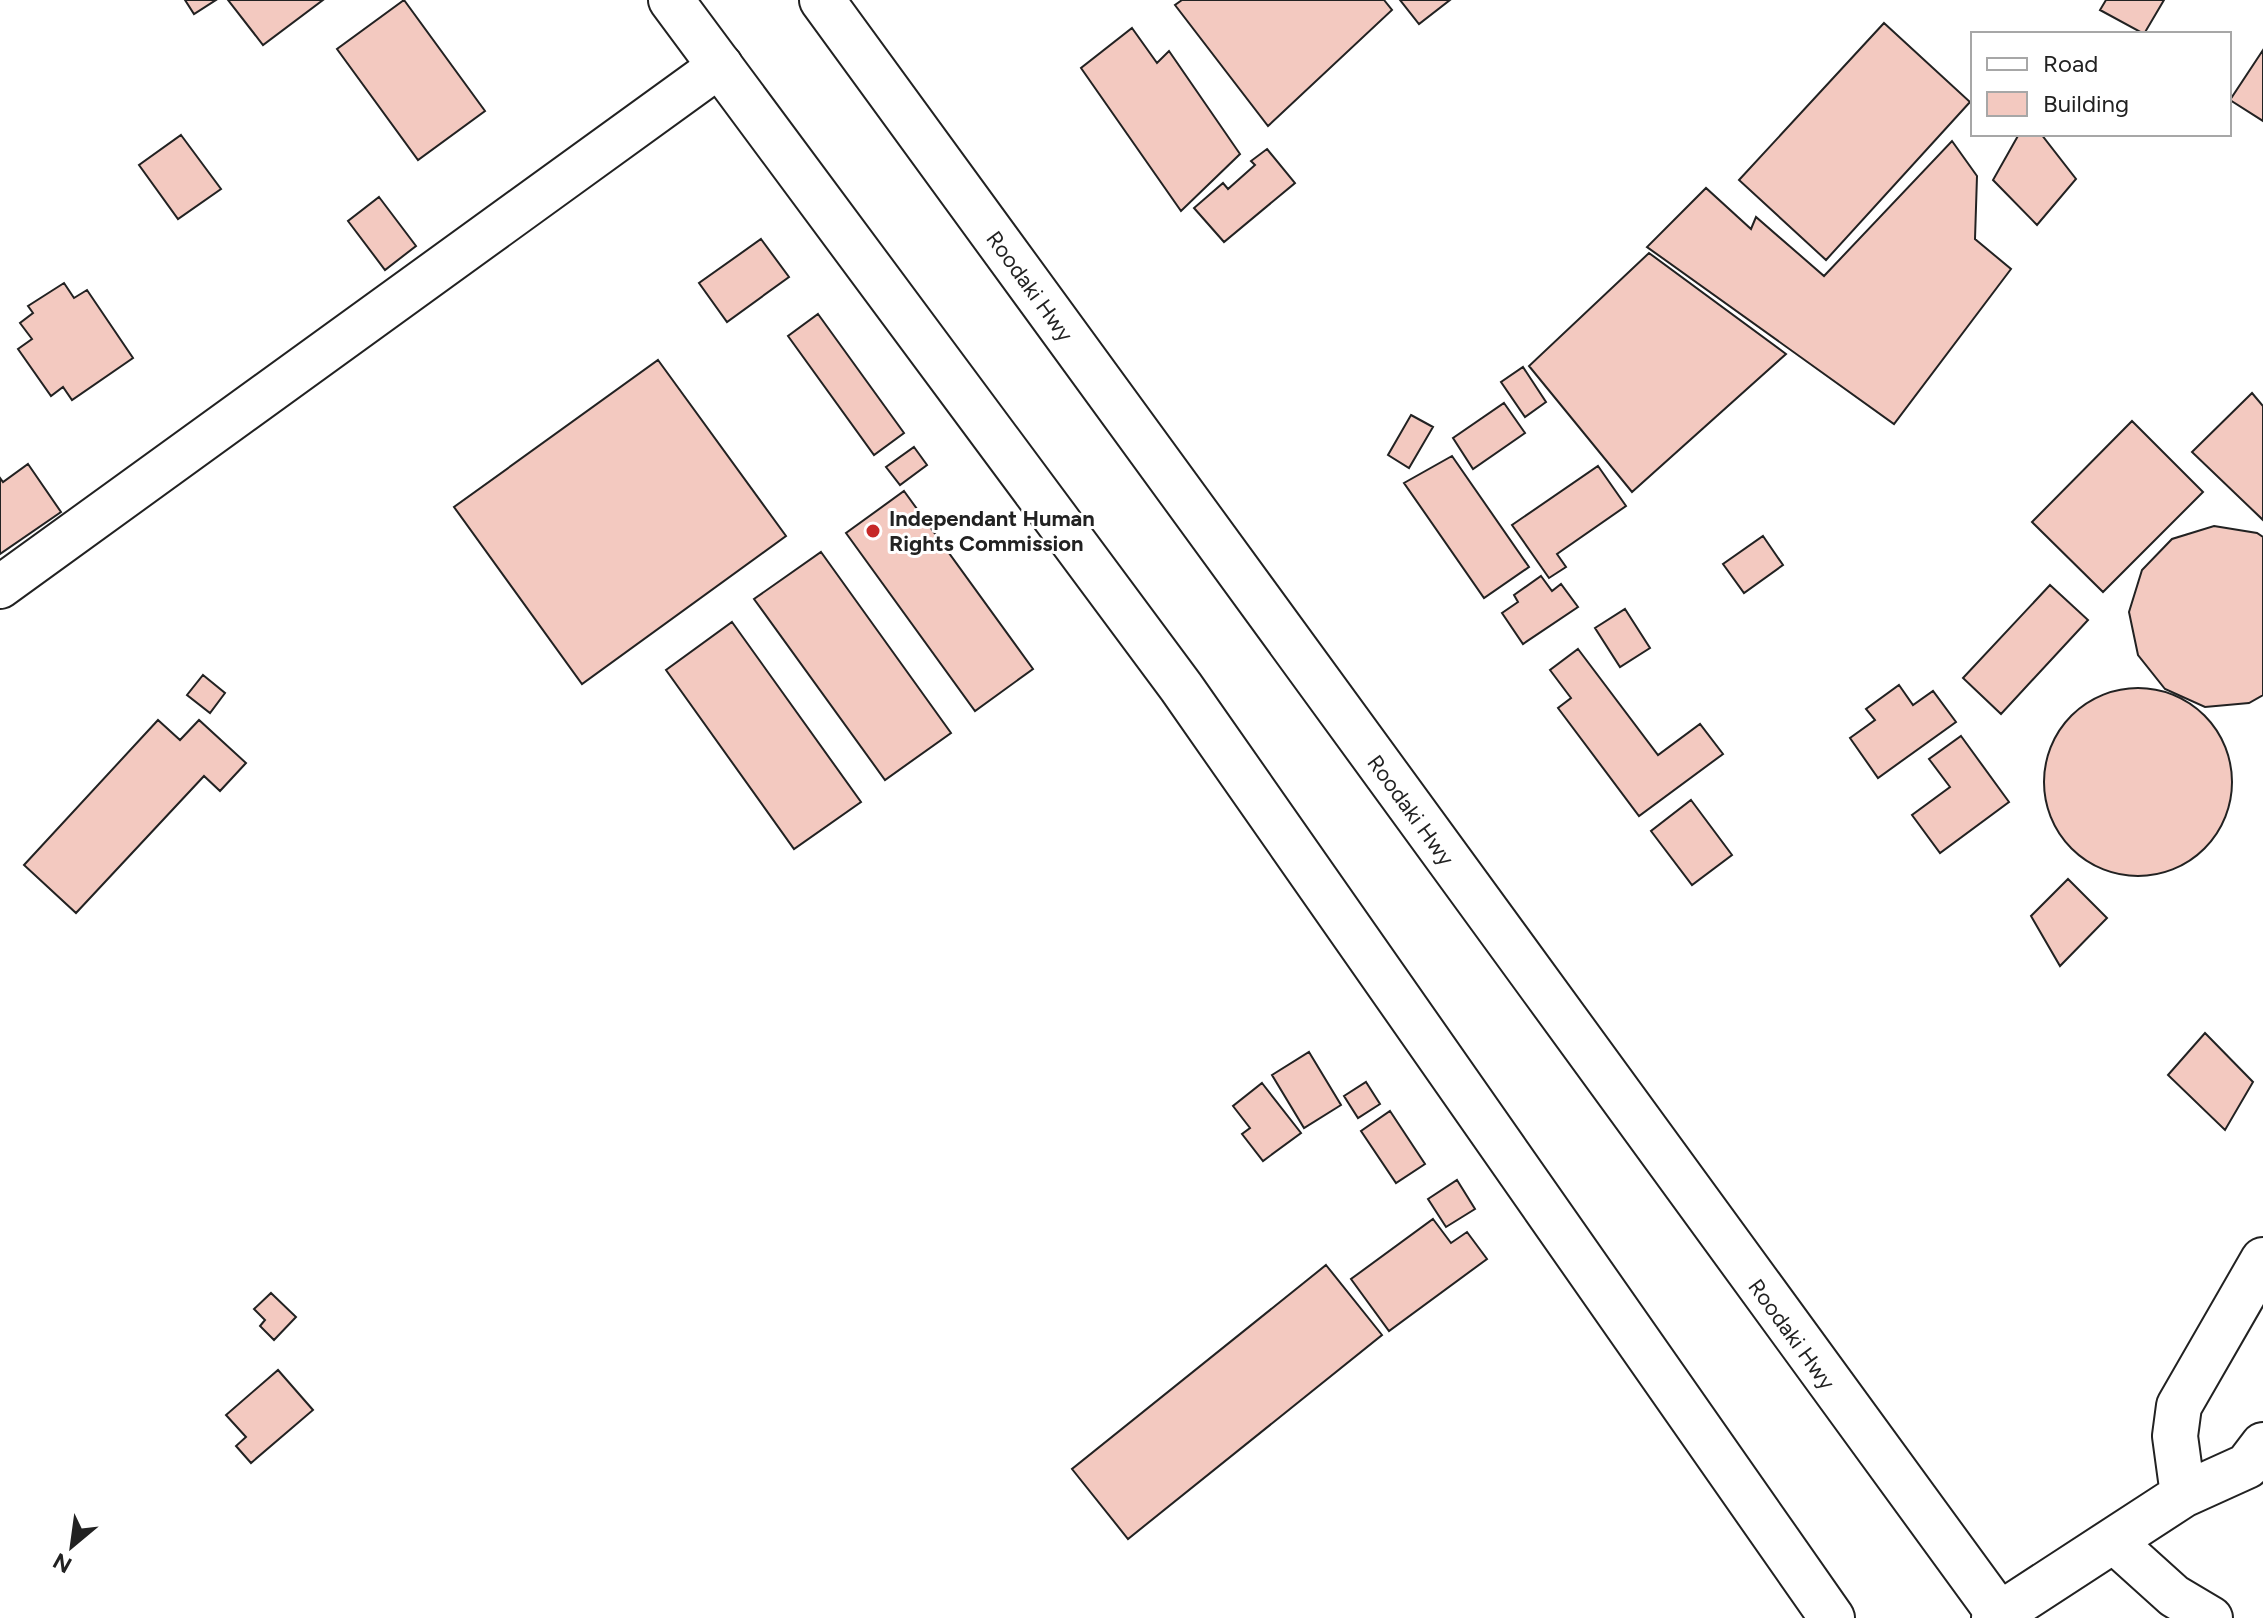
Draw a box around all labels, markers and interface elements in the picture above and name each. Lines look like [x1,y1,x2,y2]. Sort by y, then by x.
legend [1971,32,2231,136]
text: Road [2043,49,2098,78]
text: Building [2043,89,2129,118]
street label: Roodaki Hwy [980,226,1079,347]
place label: Independant Human Rights Commission [889,505,1095,557]
marker: Independant Human Rights Commission [864,522,882,540]
street label: Roodaki Hwy [1361,750,1460,871]
street label: Roodaki Hwy [1742,1274,1841,1395]
north arrow [32,1506,112,1586]
text: N [49,1547,77,1579]

